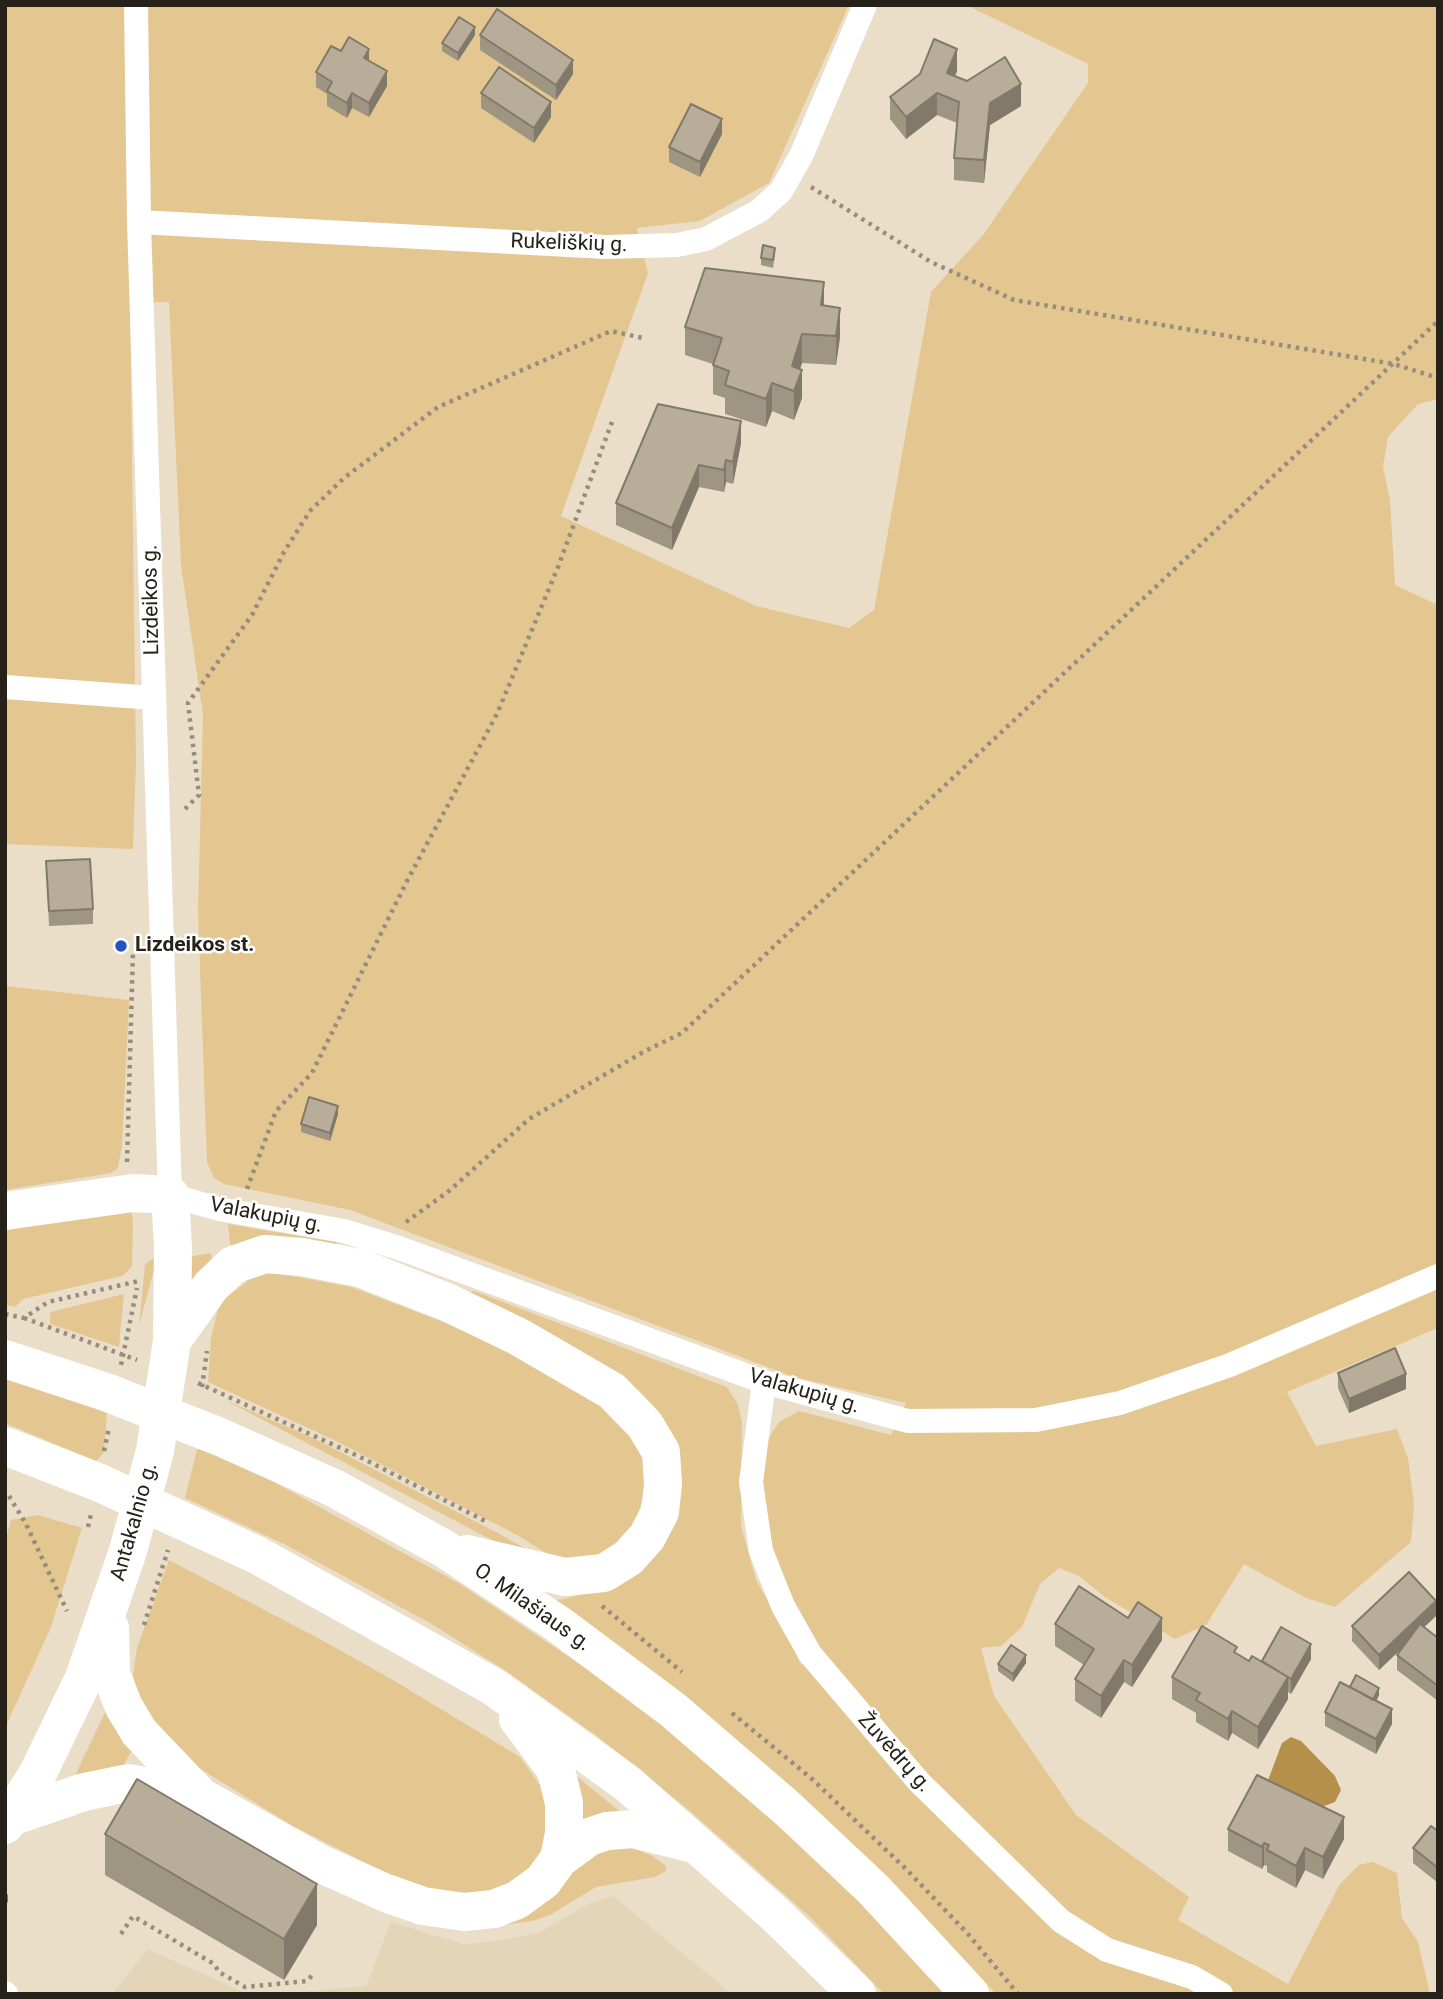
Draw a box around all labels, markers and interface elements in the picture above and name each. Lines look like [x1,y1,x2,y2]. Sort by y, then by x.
street label: Rukeliškių g. [510,229,628,259]
street label: Lizdeikos g. [138,544,166,656]
place label: Lizdeikos st. [135,933,254,959]
marker: Lizdeikos st. [113,938,129,954]
street label: Valakupių g. [208,1193,324,1239]
street label: Valakupių g. [746,1364,862,1420]
street label: Antakalnio g. [106,1460,164,1584]
street label: O. Milašiaus g. [469,1559,595,1657]
street label: Žuvėdrų g. [852,1708,936,1798]

